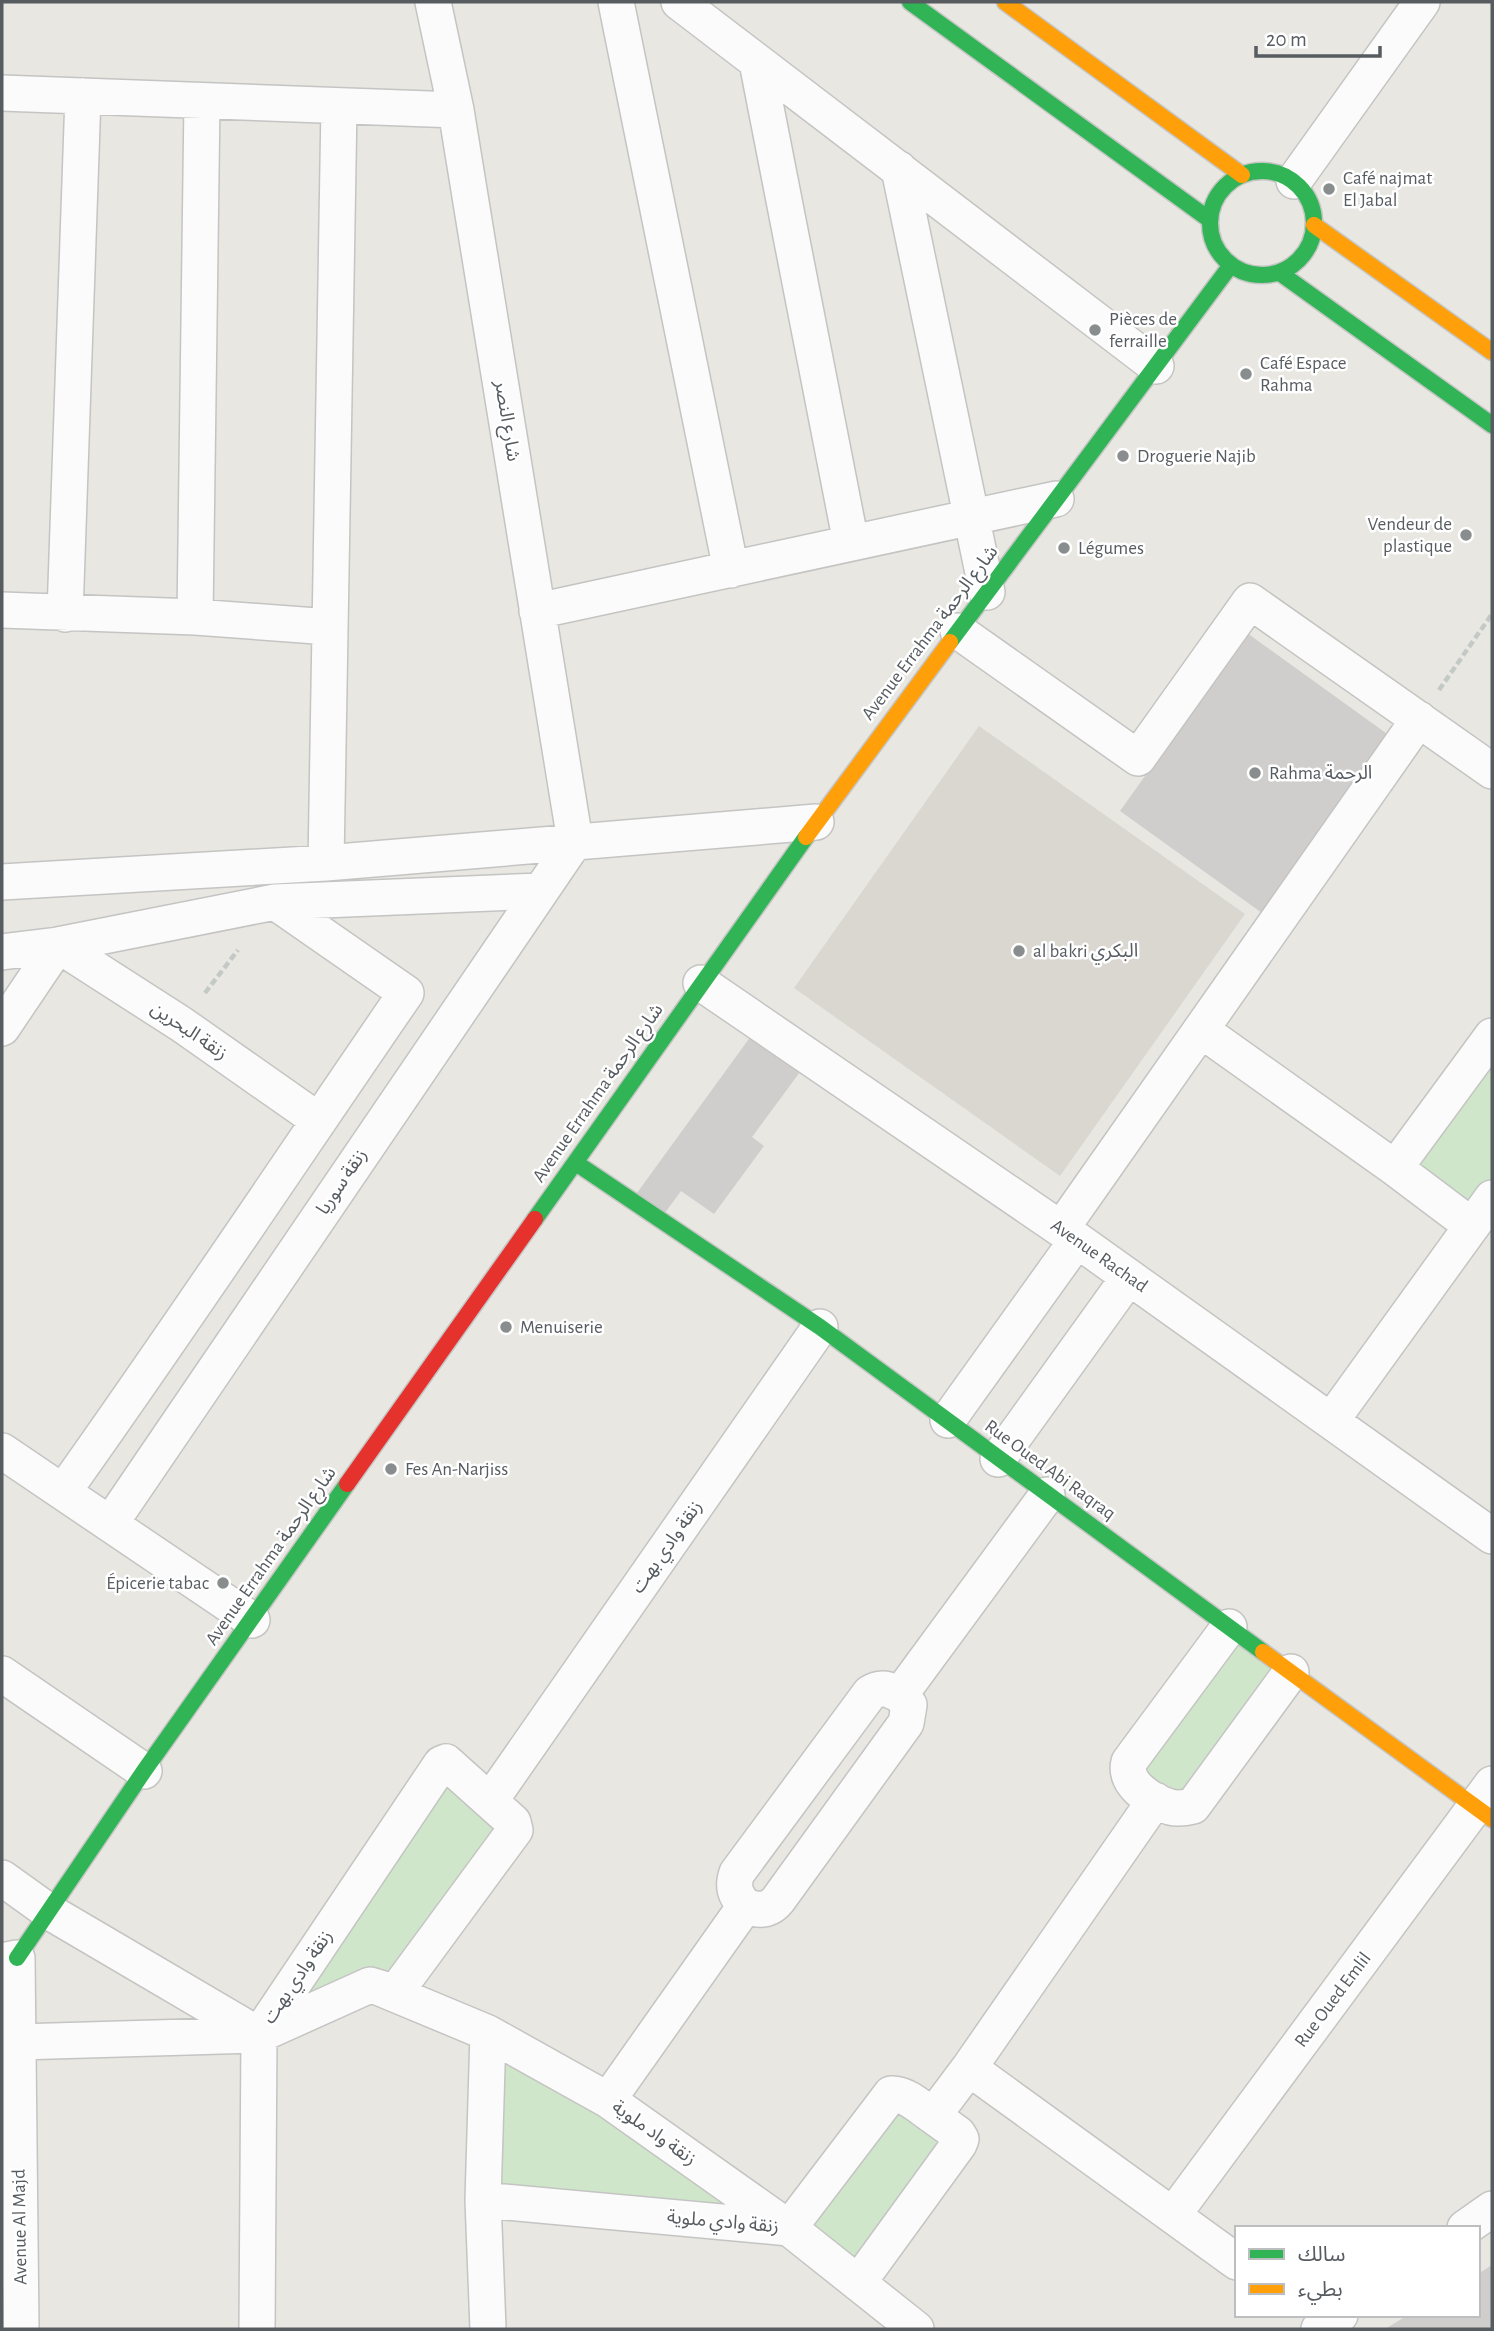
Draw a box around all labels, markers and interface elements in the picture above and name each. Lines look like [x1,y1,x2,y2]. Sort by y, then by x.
scale bar [1256,14,1380,58]
text: 20 m [1266,29,1307,50]
place label: Café najmat El Jabal [1343,169,1432,210]
marker: Café najmat El Jabal [1321,181,1337,197]
place label: Pièces de ferraille [1109,310,1177,351]
marker: Pièces de ferraille [1087,322,1103,338]
place label: Café Espace Rahma [1260,354,1346,395]
marker: Café Espace Rahma [1238,366,1254,382]
street label: شارع النصر [488,378,523,463]
place label: Droguerie Najib [1137,447,1256,466]
marker: Droguerie Najib [1115,448,1131,464]
place label: Vendeur de plastique [1368,515,1452,556]
marker: Vendeur de plastique [1458,527,1474,543]
place label: Légumes [1078,539,1144,558]
marker: Légumes [1056,540,1072,556]
street label: Avenue Errahma شارع الرحمة [858,542,1004,726]
place label: Rahma الرحمة [1269,764,1372,784]
marker: Rahma الرحمة [1247,765,1263,781]
place label: al bakri البكري [1033,942,1138,965]
marker: al bakri البكري [1011,943,1027,959]
street label: زنقة البحرين [147,999,231,1064]
street label: Avenue Errahma شارع الرحمة [529,1000,669,1187]
street label: زنقة سوريا [313,1146,372,1219]
street label: Avenue Rachad [1047,1216,1151,1296]
place label: Menuiserie [520,1318,603,1337]
marker: Menuiserie [498,1319,514,1335]
street label: Rue Oued Abi Raqraq [981,1416,1119,1524]
place label: Fes An-Narjiss [405,1460,508,1479]
marker: Fes An-Narjiss [383,1461,399,1477]
street label: Avenue Errahma شارع الرحمة [202,1463,342,1650]
street label: زنقة وادي بهت [628,1497,709,1599]
place label: Épicerie tabac [106,1572,209,1593]
marker: Épicerie tabac [215,1575,231,1591]
street label: زنقة وادي بهت [260,1927,340,2030]
street label: Rue Oued Emlil [1291,1949,1375,2051]
street label: زنقة واد ملوية [608,2097,700,2170]
street label: Avenue Al Majd [9,2169,31,2285]
street label: زنقة وادي ملوية [666,2208,780,2241]
legend [1235,2226,1480,2317]
text: سالك [1298,2244,1345,2265]
text: بطيء [1298,2279,1343,2305]

